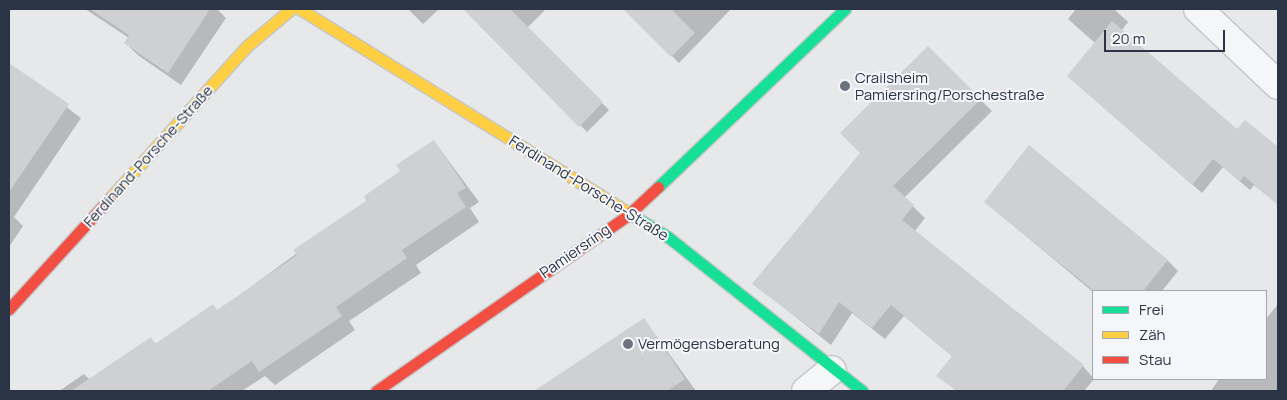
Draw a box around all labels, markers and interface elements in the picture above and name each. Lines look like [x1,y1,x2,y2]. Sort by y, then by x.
scale bar [1107,20,1228,52]
text: 20 m [1112,28,1145,49]
place label: Crailsheim Pamiersring/Porschestraße [855,68,1044,103]
marker: Crailsheim Pamiersring/Porschestraße [839,80,851,92]
street label: Ferdinand-Porsche-Straße [80,81,216,231]
street label: Ferdinand-Porsche-Straße [506,131,672,245]
street label: Pamiersring [536,220,614,282]
legend [1092,290,1267,380]
text: Frei [1139,299,1164,320]
text: Zäh [1139,324,1165,345]
place label: Vermögensberatung [638,335,780,353]
marker: Vermögensberatung [622,338,634,350]
text: Stau [1139,349,1172,370]

